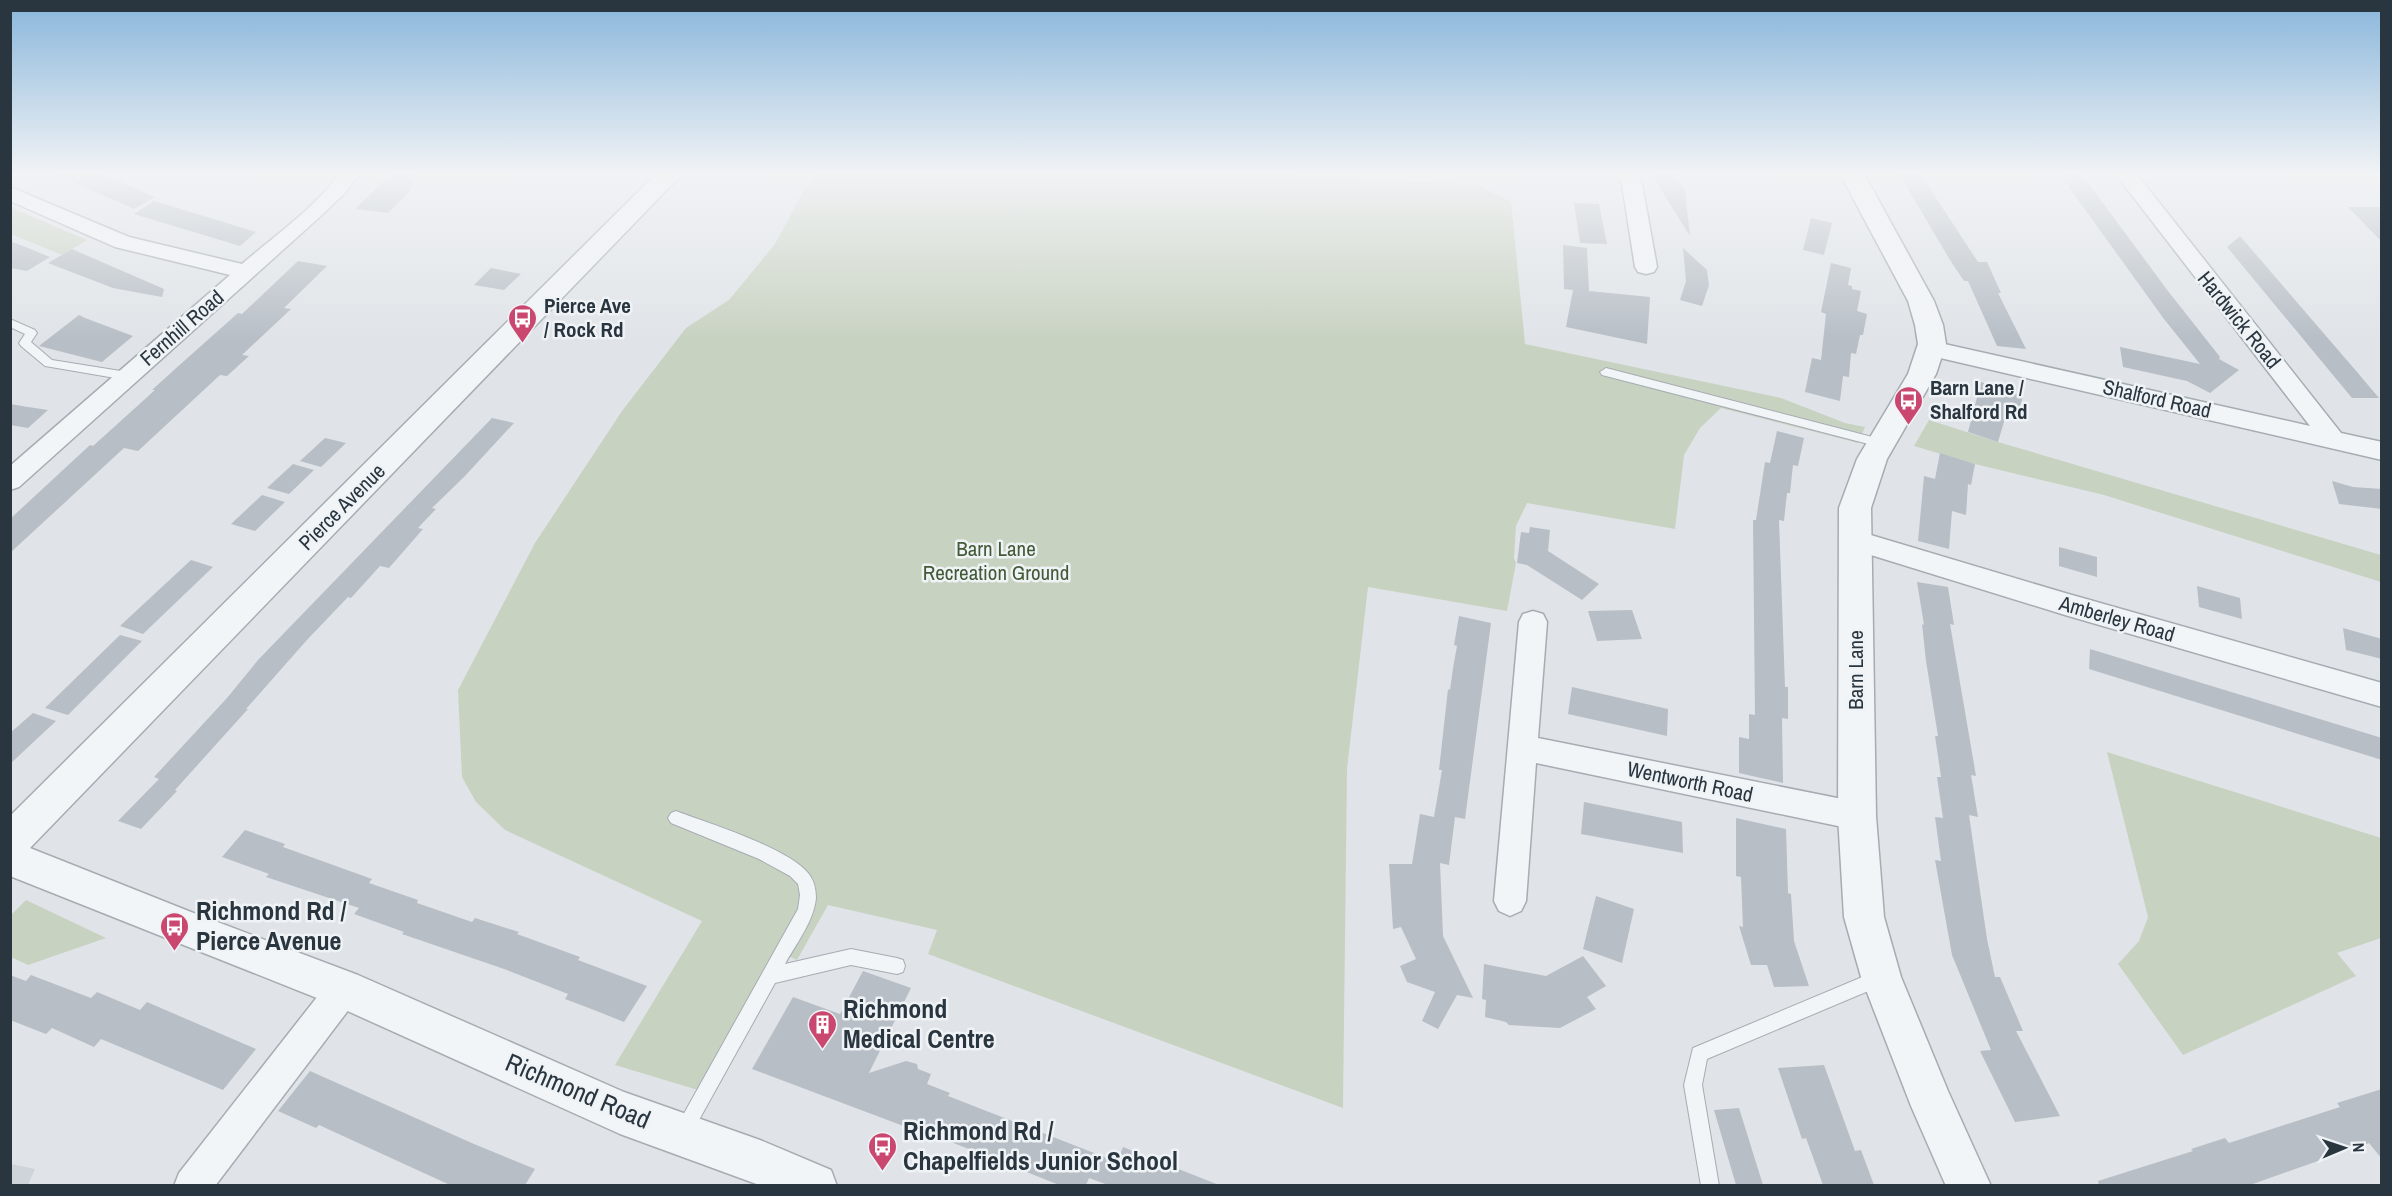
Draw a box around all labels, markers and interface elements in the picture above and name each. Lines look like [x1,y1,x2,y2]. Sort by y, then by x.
street label: Hardwick Road [2191,265,2288,375]
street label: Fernhill Road [133,283,230,372]
place label: Pierce Ave / Rock Rd [544,291,631,344]
bus stop icon: Pierce Ave / Rock Rd [507,302,539,344]
street label: Shalford Road [2100,372,2214,425]
place label: Barn Lane / Shalford Rd [1930,373,2028,426]
bus stop icon: Barn Lane / Shalford Rd [1893,384,1925,426]
street label: Pierce Avenue [292,457,391,556]
park label: Barn Lane Recreation Ground [923,534,1069,587]
street label: Amberley Road [2055,588,2178,649]
street label: Barn Lane [1841,630,1870,710]
street label: Wentworth Road [1625,754,1756,809]
place label: Richmond Rd / Pierce Avenue [196,893,347,958]
bus stop icon: Richmond Rd / Pierce Avenue [159,910,191,952]
place label: Richmond Medical Centre [843,991,995,1056]
building icon: Richmond Medical Centre [806,1008,838,1050]
street label: Richmond Road [500,1044,656,1137]
place label: Richmond Rd / Chapelfields Junior School [903,1113,1178,1178]
north arrow [2314,1118,2374,1178]
bus stop icon: Richmond Rd / Chapelfields Junior School [866,1130,898,1172]
text: N [2348,1142,2370,1153]

